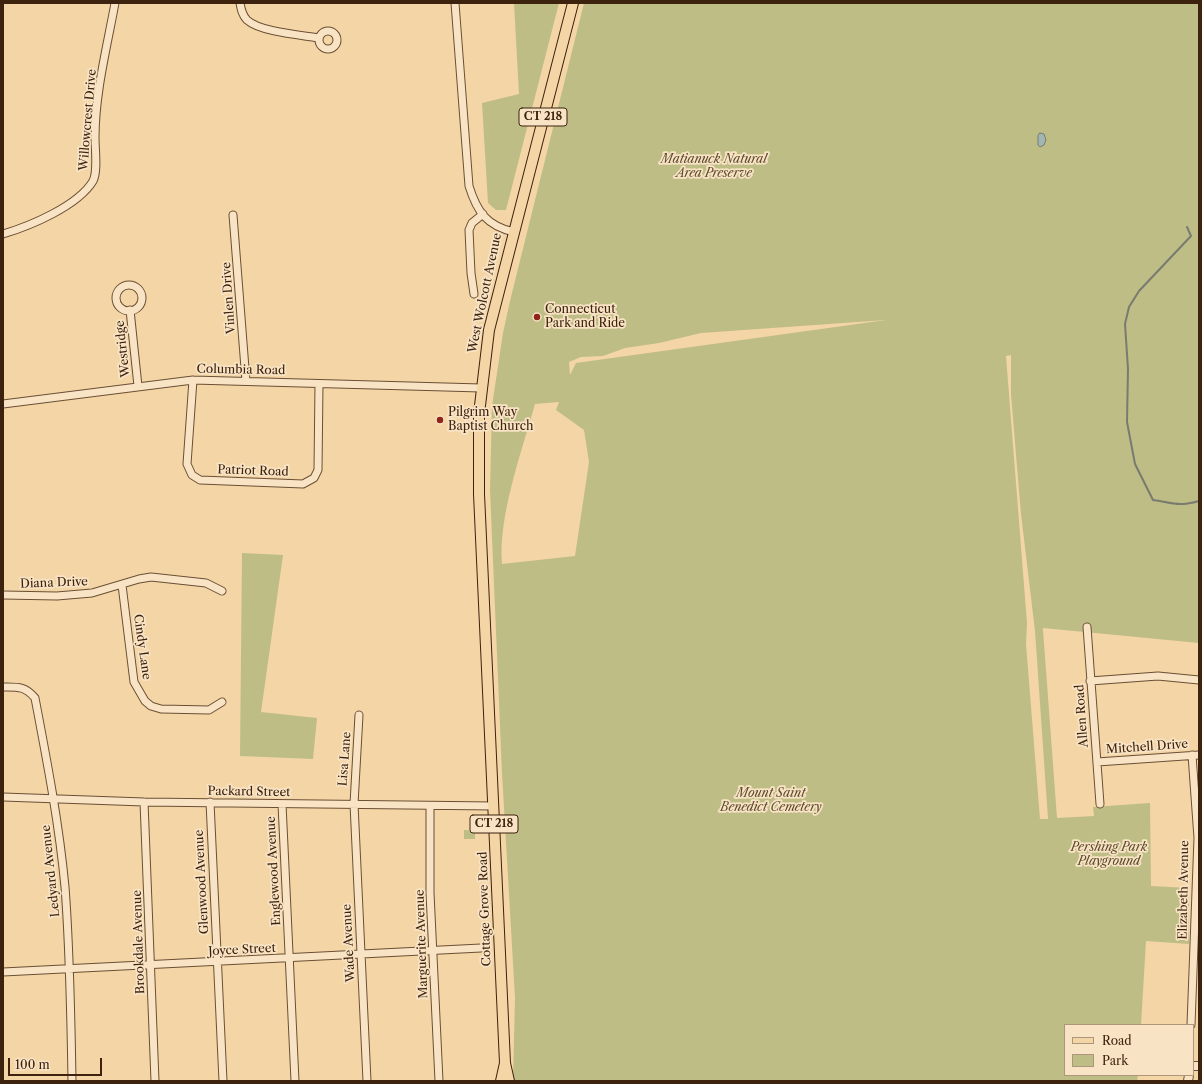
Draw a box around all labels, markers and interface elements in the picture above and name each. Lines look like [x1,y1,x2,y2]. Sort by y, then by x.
street label: Willowcrest Drive [76,68,100,172]
road number: CT 218 [519,108,567,126]
park label: Matianuck Natural Area Preserve [661,153,767,181]
street label: West Wolcott Avenue [465,232,505,354]
street label: Vinlen Drive [219,262,239,334]
place label: Connecticut Park and Ride [545,303,625,331]
marker: Connecticut Park and Ride [532,312,542,322]
street label: Westridge [113,320,133,378]
street label: Columbia Road [196,362,286,378]
place label: Pilgrim Way Baptist Church [448,406,533,434]
marker: Pilgrim Way Baptist Church [435,415,445,425]
street label: Patriot Road [217,463,289,479]
street label: Diana Drive [20,575,88,591]
street label: Cindy Lane [130,613,154,681]
street label: Allen Road [1073,684,1091,748]
street label: Lisa Lane [336,731,354,787]
street label: Mitchell Drive [1106,737,1188,757]
street label: Packard Street [207,784,291,800]
park label: Mount Saint Benedict Cemetery [720,787,822,815]
road number: CT 218 [470,815,518,833]
street label: Englewood Avenue [264,816,284,926]
street label: Ledyard Avenue [39,824,63,918]
street label: Glenwood Avenue [192,829,212,935]
street label: Elizabeth Avenue [1176,840,1192,940]
park label: Pershing Park Playground [1071,841,1147,869]
street label: Cottage Grove Road [476,851,494,967]
street label: Marguerite Avenue [413,889,431,999]
street label: Brookdale Avenue [130,890,148,994]
street label: Wade Avenue [340,904,358,982]
street label: Joyce Street [208,941,276,959]
legend [1064,1024,1194,1076]
text: Road [1102,1033,1132,1048]
scale bar [10,1050,104,1076]
text: Park [1102,1053,1128,1068]
text: 100 m [15,1057,50,1072]

